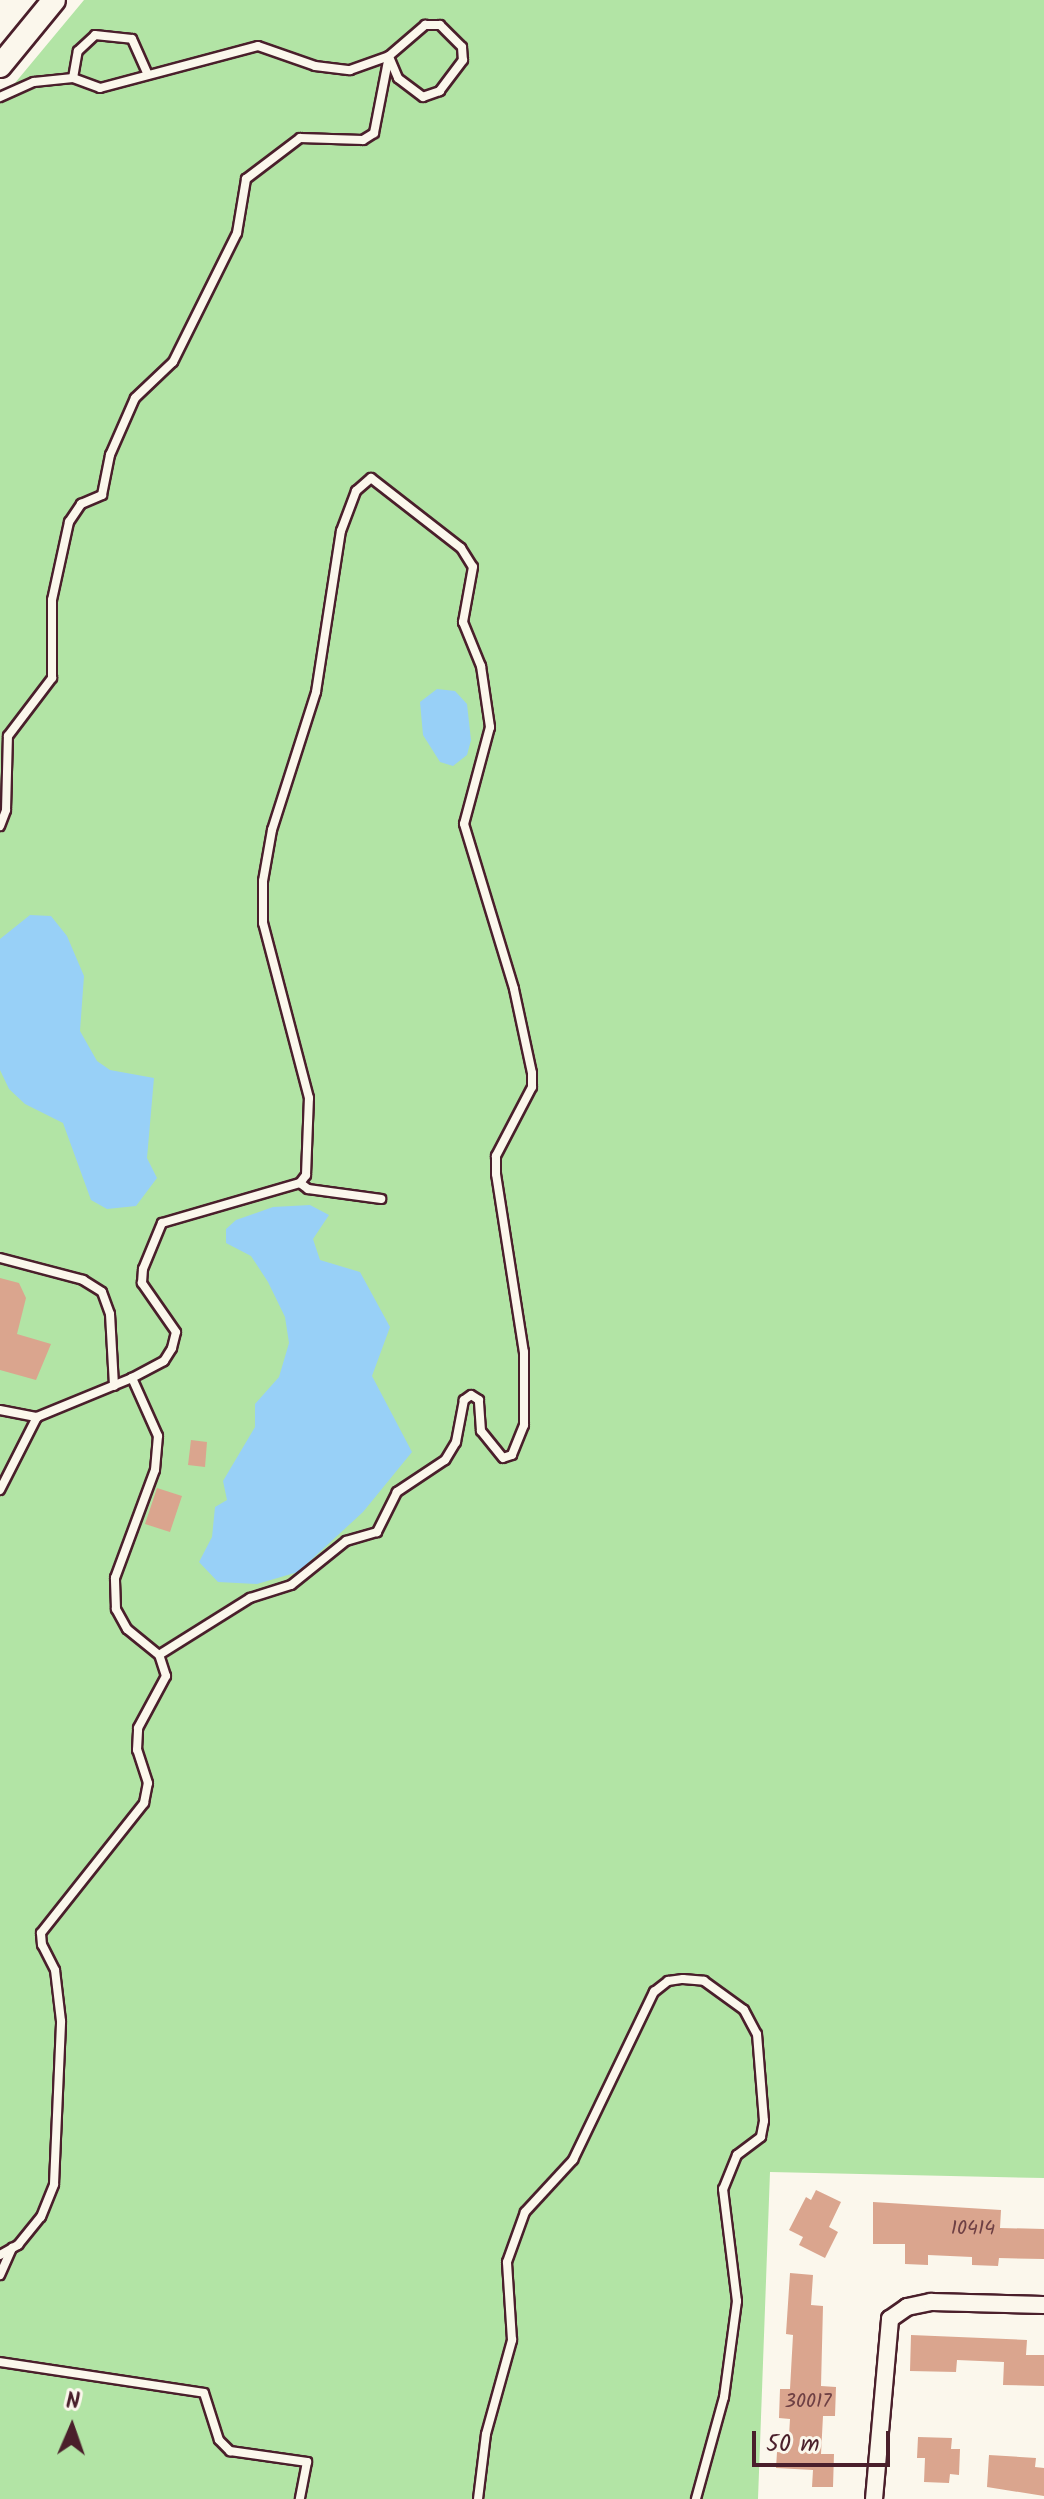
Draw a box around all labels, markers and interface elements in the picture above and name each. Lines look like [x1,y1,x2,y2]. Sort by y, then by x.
house number: 10414 [951,2217,995,2241]
text: N [65,2385,80,2420]
north arrow [32,2387,112,2467]
house number: 30017 [785,2390,831,2414]
scale bar [756,2415,894,2465]
text: 50 m [766,2425,820,2464]

